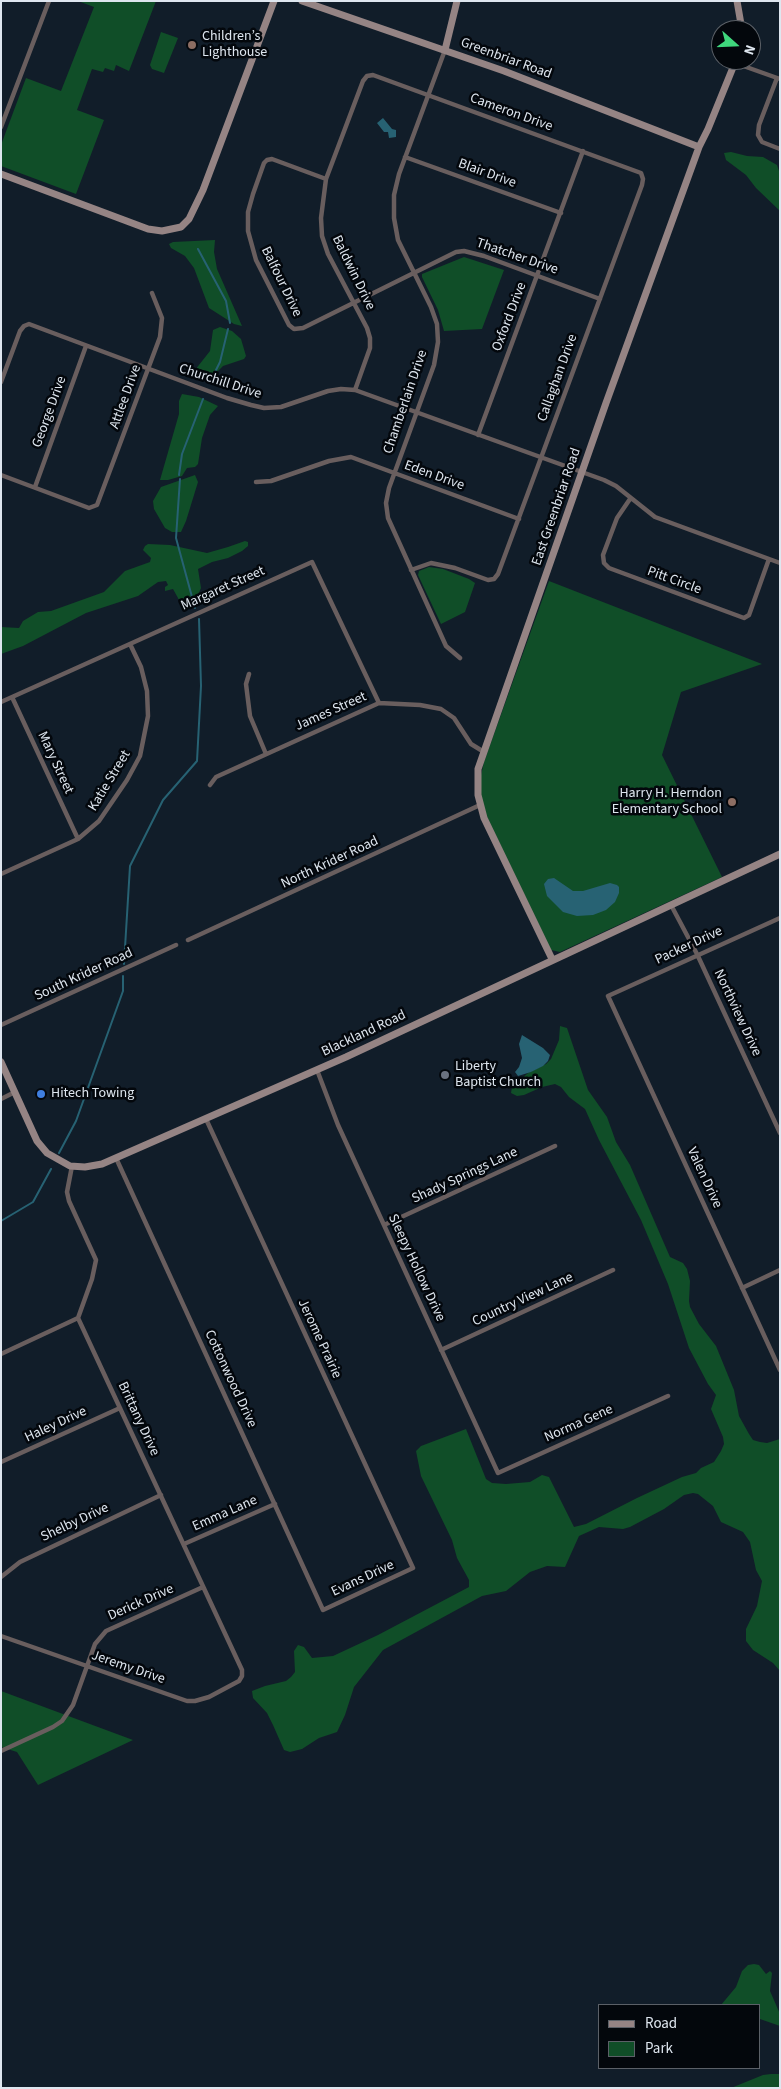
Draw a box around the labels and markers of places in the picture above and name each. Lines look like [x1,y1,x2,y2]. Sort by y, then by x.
place label: Children’s Lighthouse [202,29,267,62]
marker: Children’s Lighthouse [186,39,198,51]
place label: Harry H. Herndon Elementary School [612,786,722,819]
marker: Harry H. Herndon Elementary School [726,796,738,808]
place label: Liberty Baptist Church [455,1059,541,1092]
marker: Liberty Baptist Church [439,1069,451,1081]
place label: Hitech Towing [51,1086,134,1102]
marker: Hitech Towing [35,1088,47,1100]

